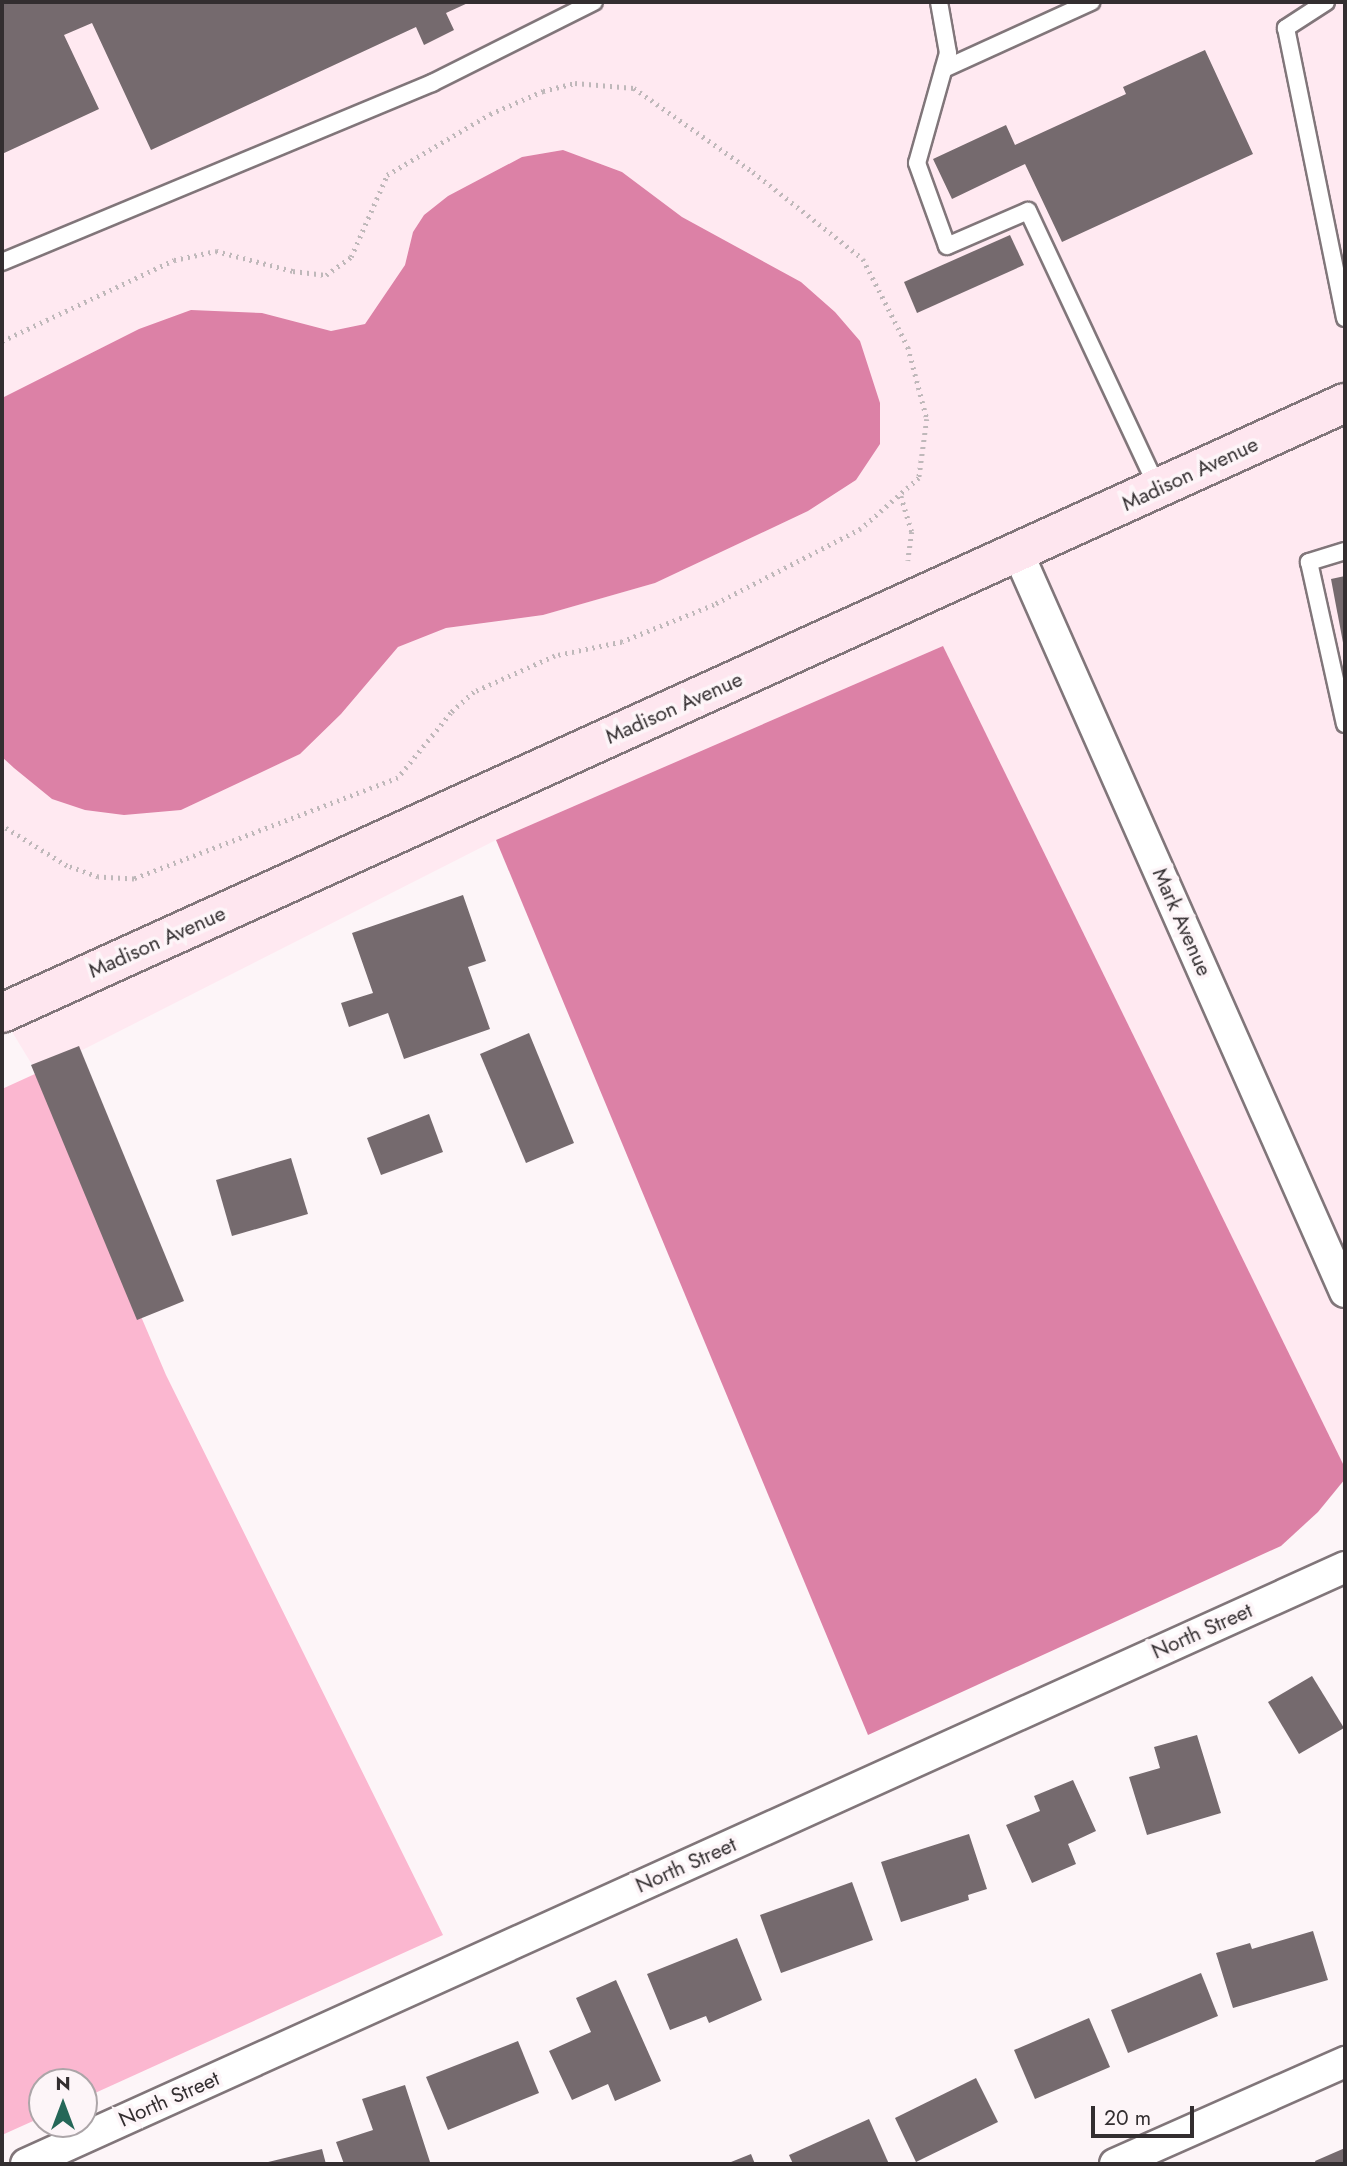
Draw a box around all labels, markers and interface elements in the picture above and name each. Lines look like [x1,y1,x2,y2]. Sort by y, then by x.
street label: Madison Avenue [1118,431,1262,517]
street label: Madison Avenue [602,667,746,749]
street label: Mark Avenue [1147,864,1217,980]
street label: Madison Avenue [85,901,229,983]
street label: North Street [1148,1598,1256,1664]
street label: North Street [632,1832,740,1898]
street label: North Street [115,2066,223,2132]
north arrow [28,2068,98,2138]
text: N [55,2070,71,2097]
scale bar [1095,2092,1198,2136]
text: 20 m [1104,2103,1151,2133]

